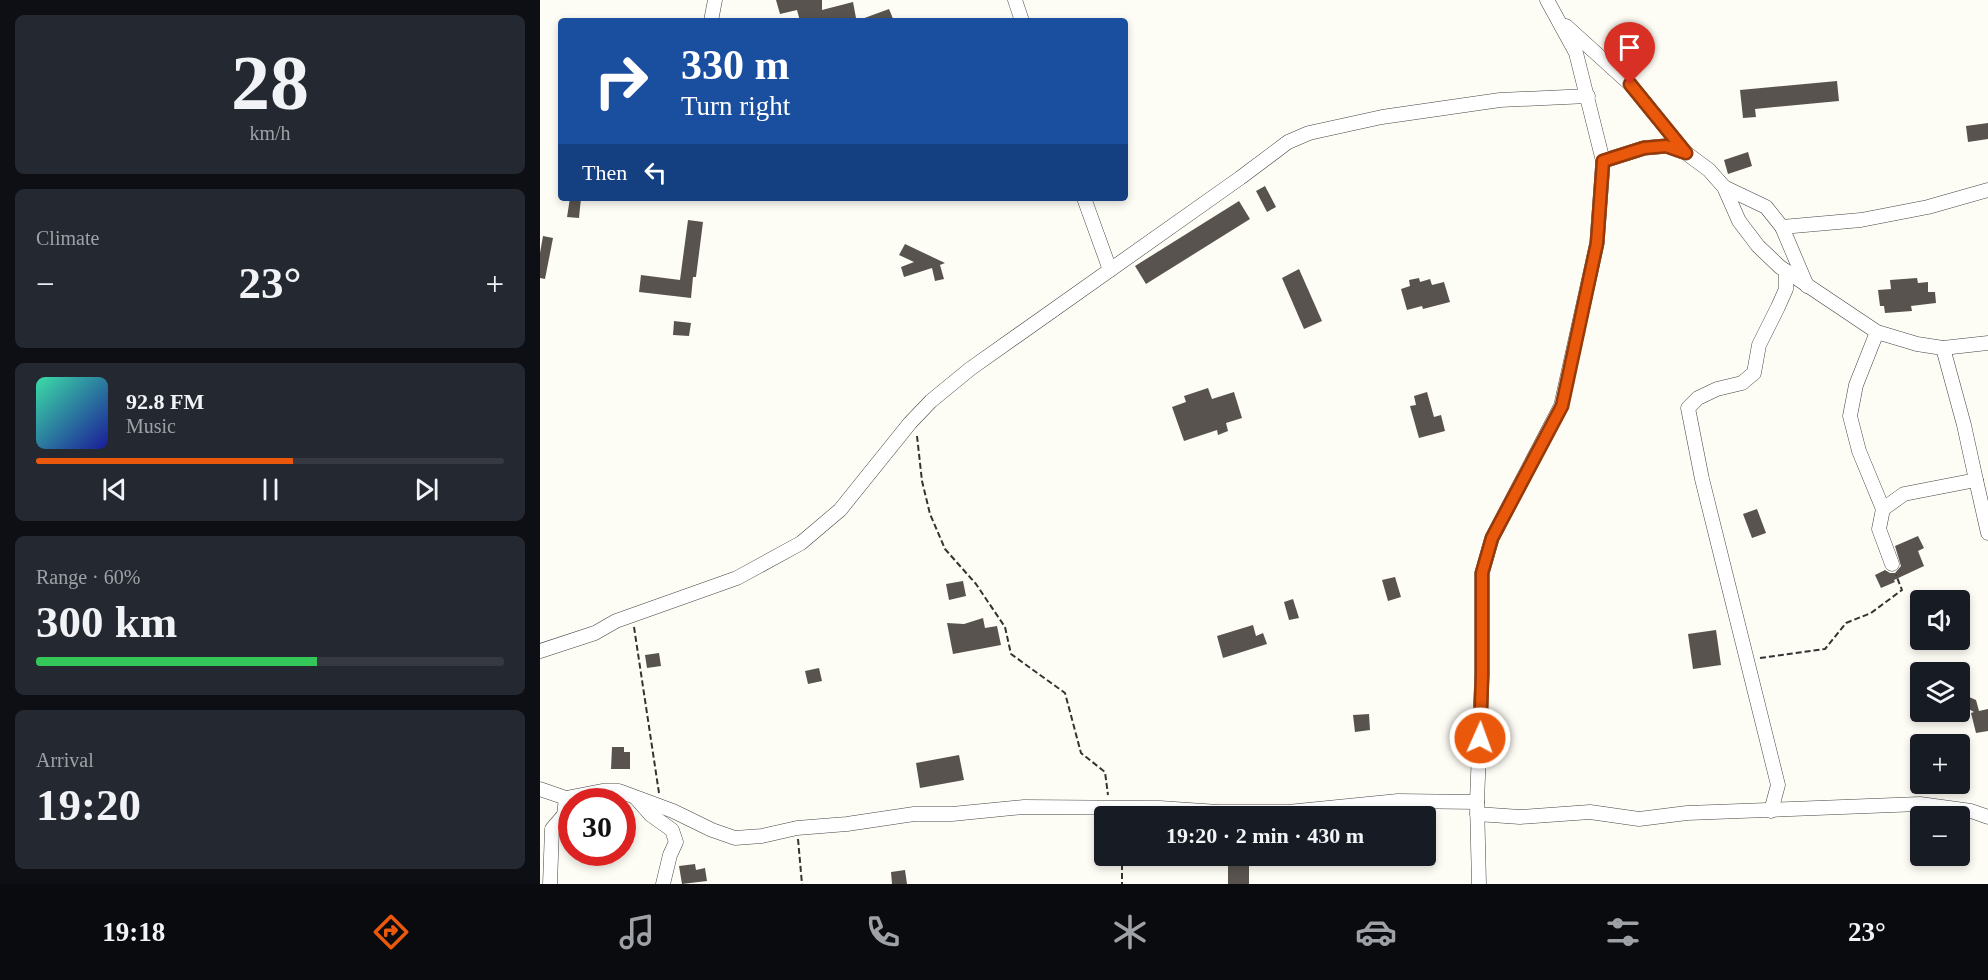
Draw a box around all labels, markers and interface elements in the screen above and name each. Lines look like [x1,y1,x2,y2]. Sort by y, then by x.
pin [1604,22,1655,84]
icon: arrive [1613,31,1646,64]
text: 28 [231,39,309,126]
icon: right [582,42,660,120]
text: 330 m [681,42,790,88]
text: Turn right [681,91,790,121]
text: km/h [249,122,291,144]
icon: left [639,156,672,189]
text: Then [582,160,627,185]
text: Climate [36,227,99,249]
text: 23° [239,258,302,308]
text: − [36,266,55,302]
text: + [485,266,504,302]
text: 92.8 FM [126,389,204,414]
text: Music [126,415,176,437]
icon: previous [98,473,131,506]
icon: pause [254,473,287,506]
icon: next [410,473,443,506]
text: Range · 60% [36,566,140,588]
map controls [1910,590,1970,866]
button: sound [1910,590,1970,650]
text: 300 km [36,597,177,647]
button: layers [1910,662,1970,722]
position arrow [1448,706,1512,770]
button: + [1910,734,1970,794]
text: Arrival [36,749,94,771]
text: 19:20 [36,780,141,830]
speed limit sign: 30 [558,788,636,866]
button: − [1910,806,1970,866]
text: 19:20 · 2 min · 430 m [1166,823,1364,848]
icon: directions [370,911,412,953]
icon: music [616,911,658,953]
icon: phone [862,911,904,953]
icon: climate [1109,911,1151,953]
icon: car [1355,911,1397,953]
icon: filters [1602,911,1644,953]
text: 19:18 [102,917,165,947]
text: 23° [1848,917,1886,947]

